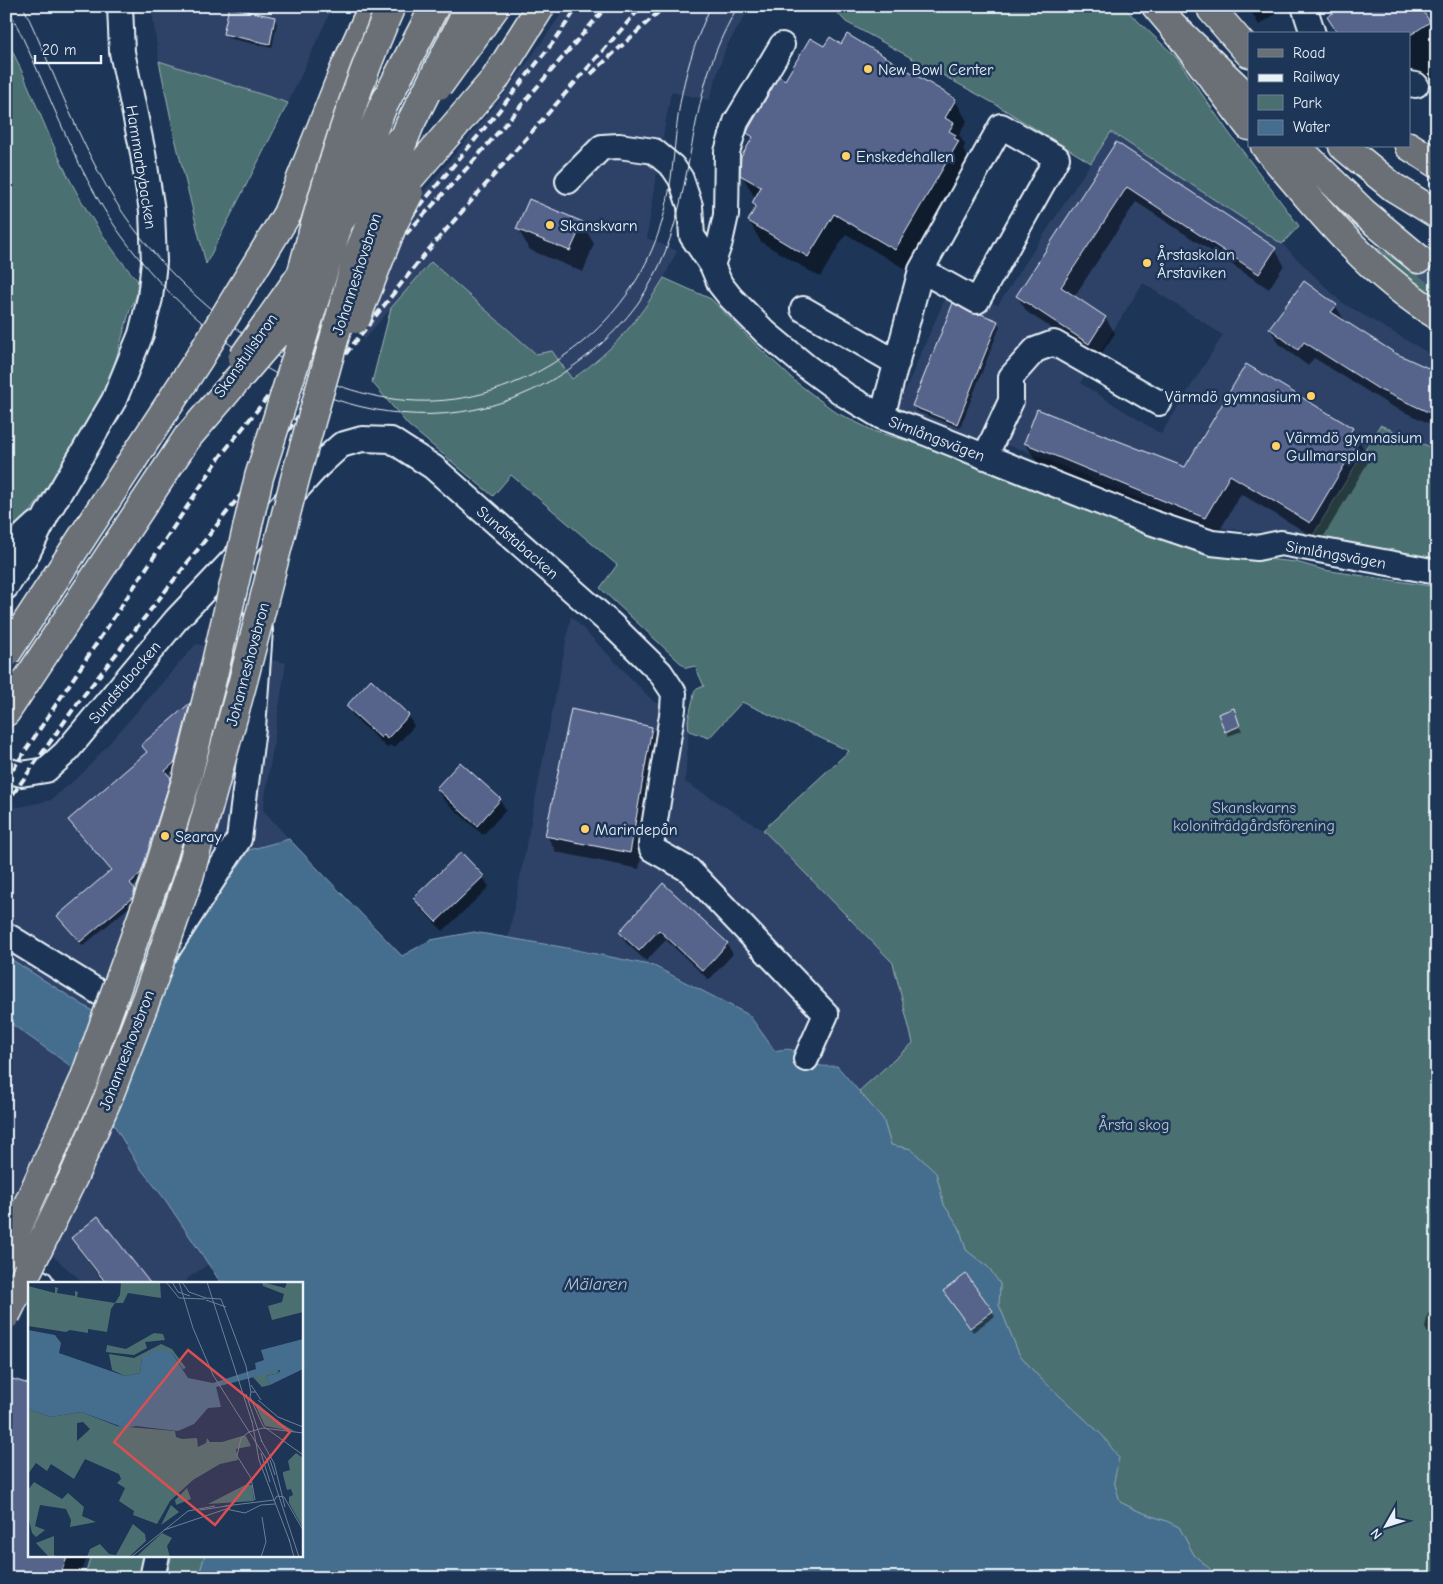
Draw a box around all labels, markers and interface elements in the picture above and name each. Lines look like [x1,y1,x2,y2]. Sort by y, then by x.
scale bar [35,32,101,64]
legend [1248,32,1410,148]
text: 20 m [42,41,76,59]
text: Road [1293,44,1325,62]
place label: New Bowl Center [878,61,994,79]
marker: New Bowl Center [862,63,874,75]
text: Railway [1293,68,1340,86]
text: Park [1293,94,1322,112]
street label: Hammarbybacken [122,104,160,230]
text: Water [1293,118,1330,136]
place label: Enskedehallen [856,148,954,166]
marker: Enskedehallen [840,150,852,162]
street label: Johanneshovsbron [329,211,385,338]
place label: Skanskvarn [560,217,638,235]
marker: Skanskvarn [544,219,556,231]
place label: Årstaskolan Årstaviken [1157,245,1235,282]
marker: Årstaskolan Årstaviken [1141,257,1153,269]
street label: Skanstullsbron [210,310,281,401]
place label: Värmdö gymnasium [1165,388,1301,406]
marker: Värmdö gymnasium [1305,390,1317,402]
street label: Simlångsvägen [886,412,987,466]
place label: Värmdö gymnasium Gullmarsplan [1286,429,1422,465]
marker: Värmdö gymnasium Gullmarsplan [1270,440,1282,452]
street label: Sundstabacken [473,502,562,583]
street label: Simlångsvägen [1284,537,1387,573]
street label: Johanneshovsbron [223,601,273,728]
street label: Sundstabacken [85,638,164,728]
park label: Skanskvarns koloniträdgårdsförening [1173,799,1335,835]
place label: Marindepån [595,821,678,839]
marker: Marindepån [579,823,591,835]
place label: Searay [175,828,222,846]
marker: Searay [159,830,171,842]
street label: Johanneshovsbron [96,988,158,1113]
park label: Årsta skog [1098,1115,1170,1134]
water label: Mälaren [563,1274,628,1295]
inset map [28,1282,302,1556]
north arrow [1360,1502,1410,1552]
text: N [1367,1525,1386,1543]

